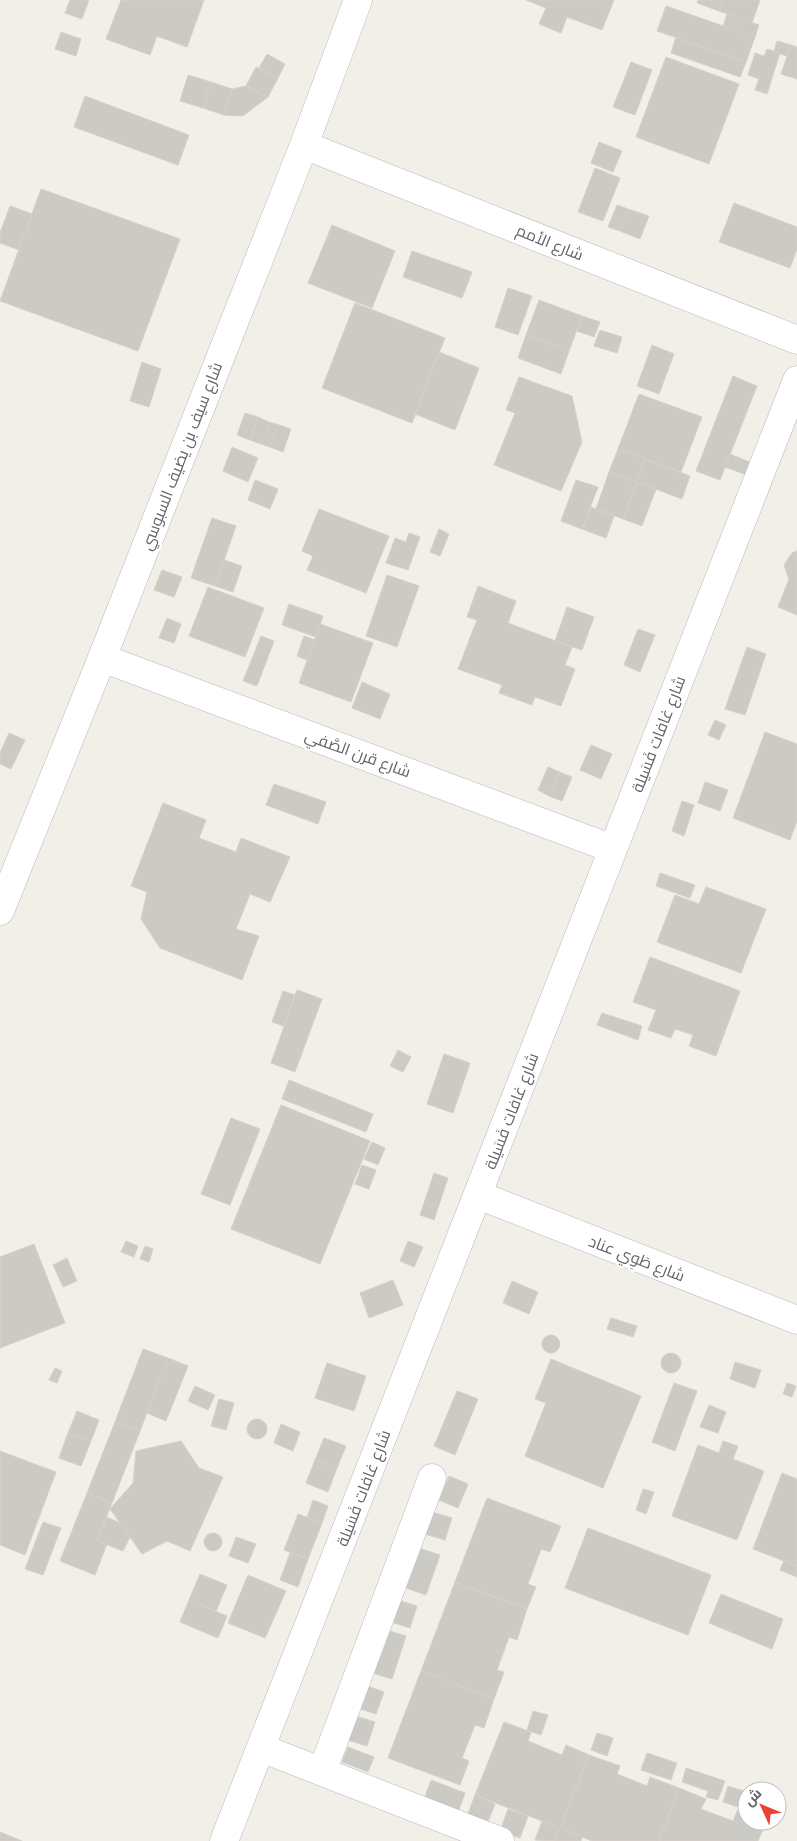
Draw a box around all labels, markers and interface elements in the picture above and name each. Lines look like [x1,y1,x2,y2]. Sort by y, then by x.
street label: شارع الأمم [513,220,586,266]
street label: شارع سيف بن يضيف السبوسي [137,360,229,554]
street label: شارع غافات فَسَيلة [628,673,691,796]
street label: شارع قرن الصَّفي [301,726,413,785]
street label: شارع غافات فَسَيلة [481,1050,544,1173]
street label: شارع طَوِي عناد [585,1231,688,1289]
street label: شارع غافات فَسَيلة [333,1427,396,1550]
north arrow [737,1781,787,1831]
text: ش [740,1784,765,1810]

